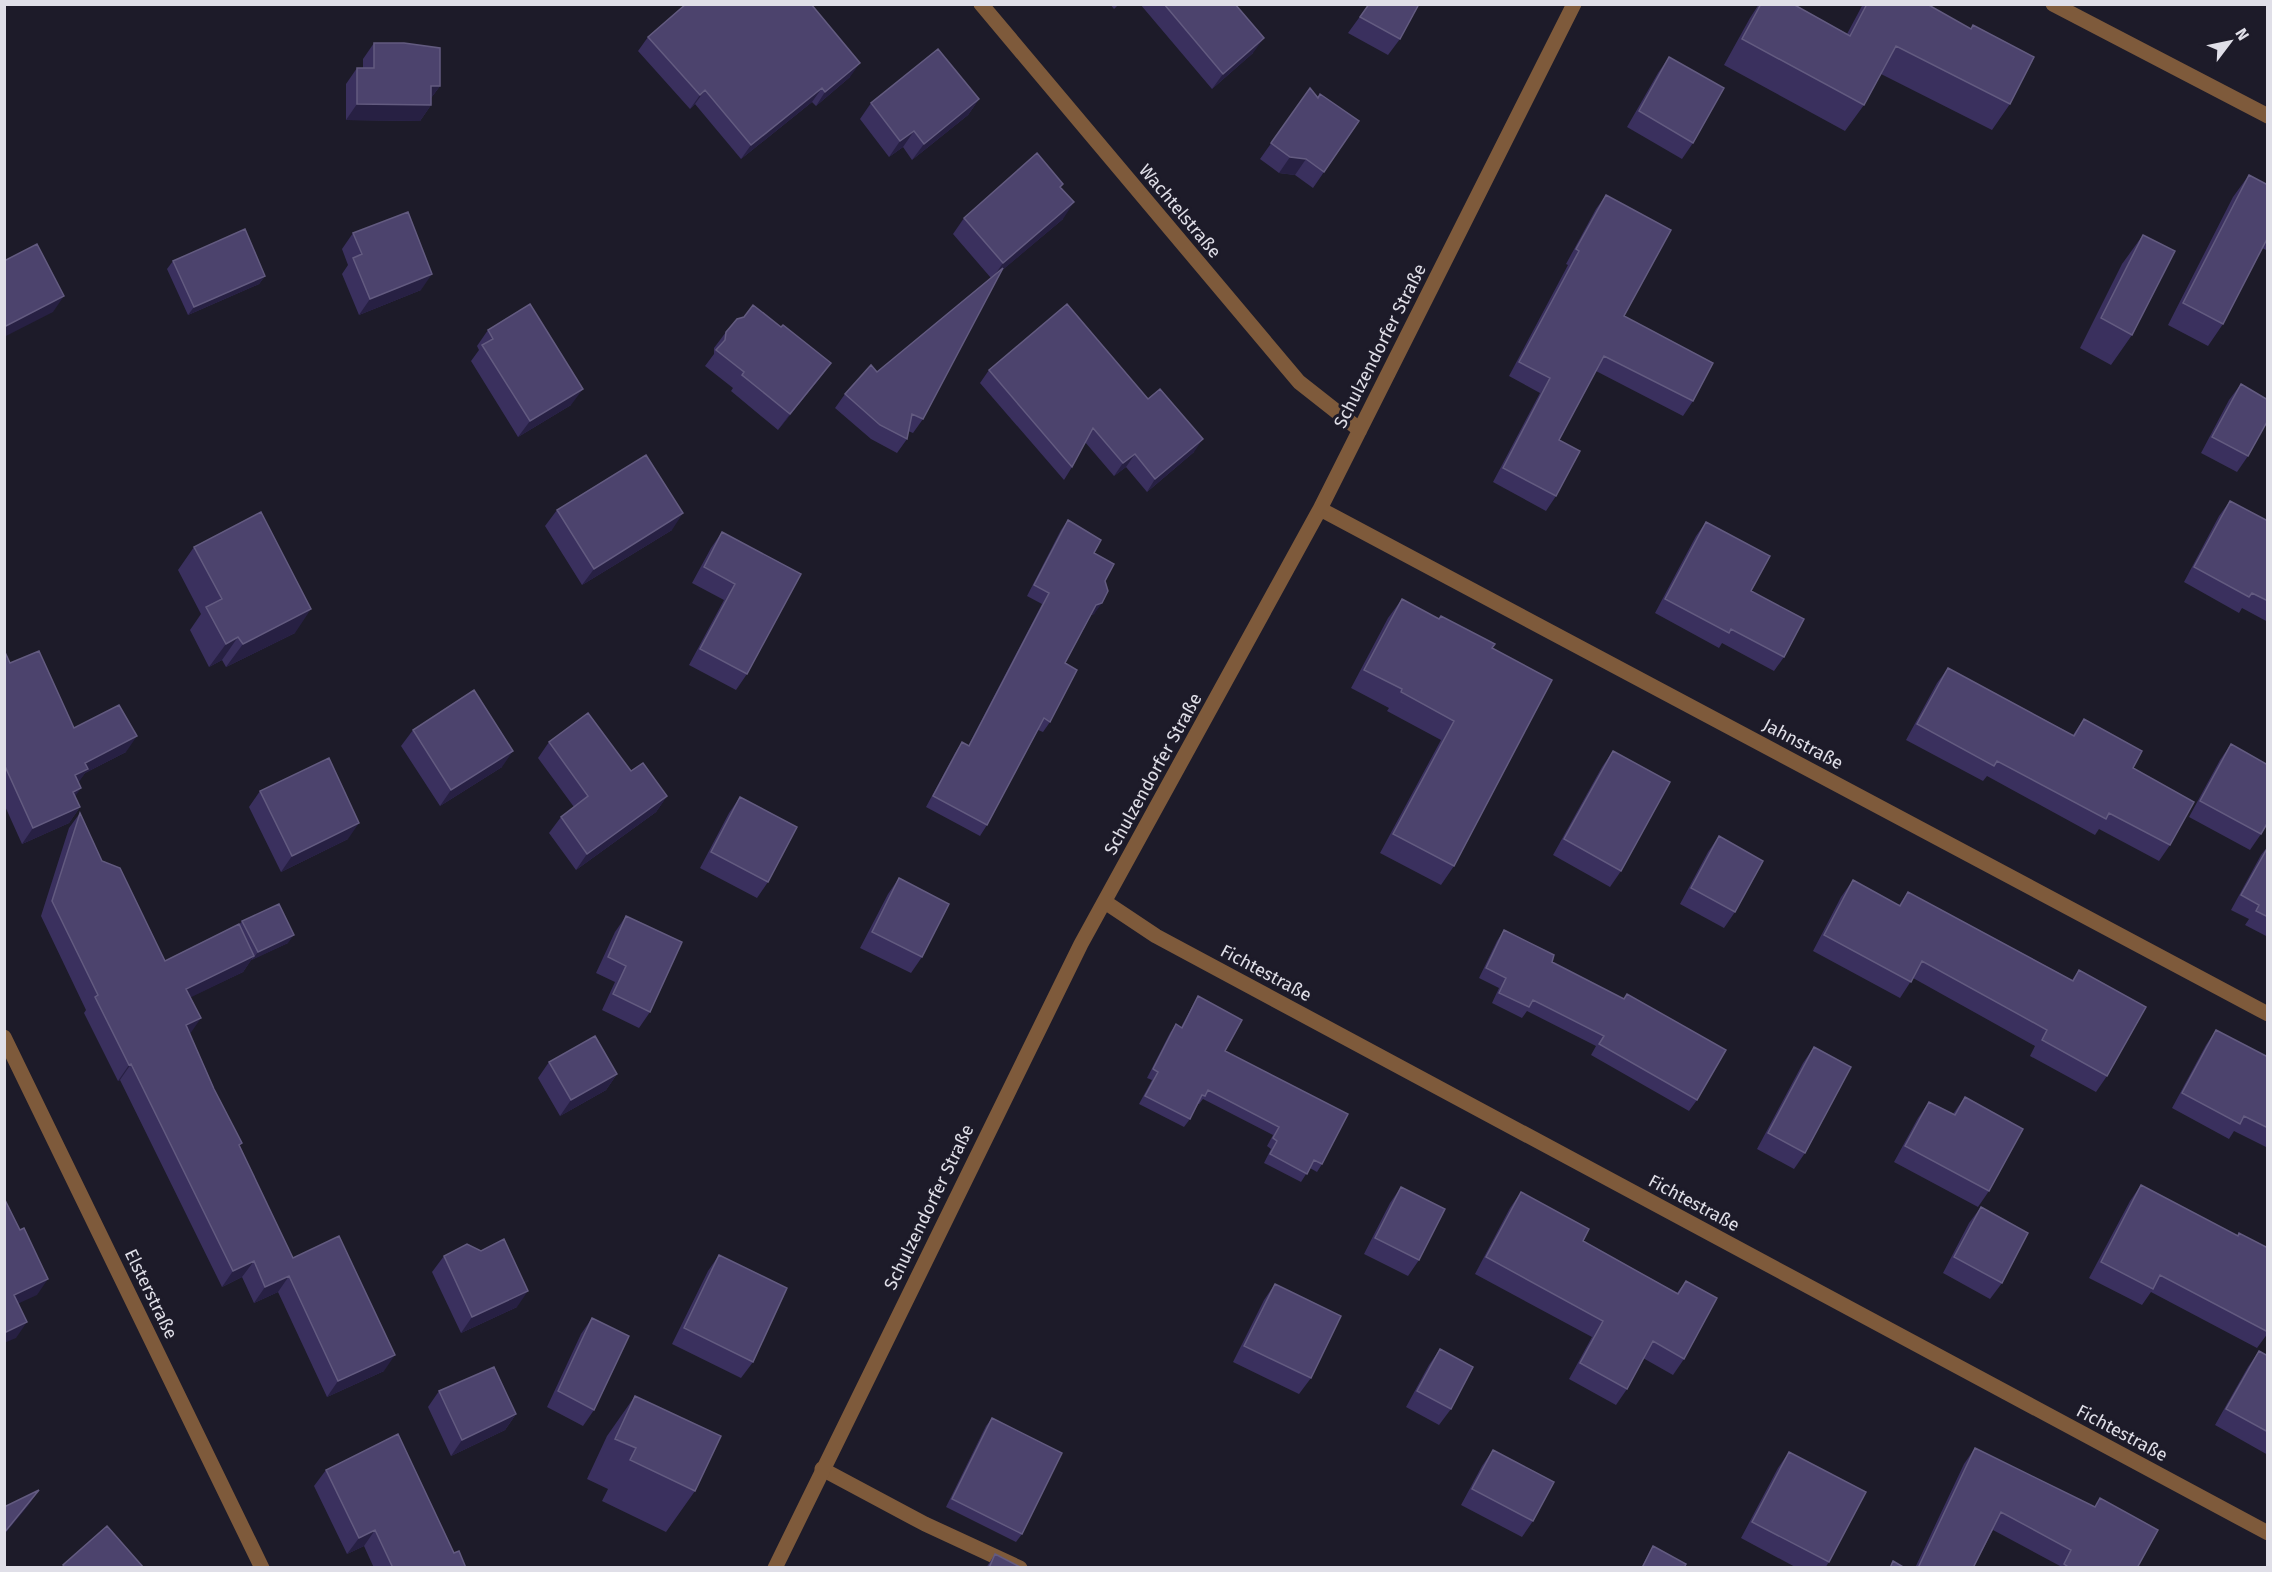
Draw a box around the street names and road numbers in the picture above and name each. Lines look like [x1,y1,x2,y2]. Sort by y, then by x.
street label: Wachtelstraße [1134,159,1226,263]
street label: Schulzendorfer Straße [1329,260,1431,432]
street label: Schulzendorfer Straße [1099,689,1207,859]
street label: Jahnstraße [1759,714,1847,774]
street label: Fichtestraße [1217,940,1315,1006]
street label: Schulzendorfer Straße [879,1121,979,1293]
street label: Fichtestraße [1645,1170,1743,1236]
street label: Elsterstraße [120,1245,182,1343]
street label: Fichtestraße [2073,1400,2171,1466]

